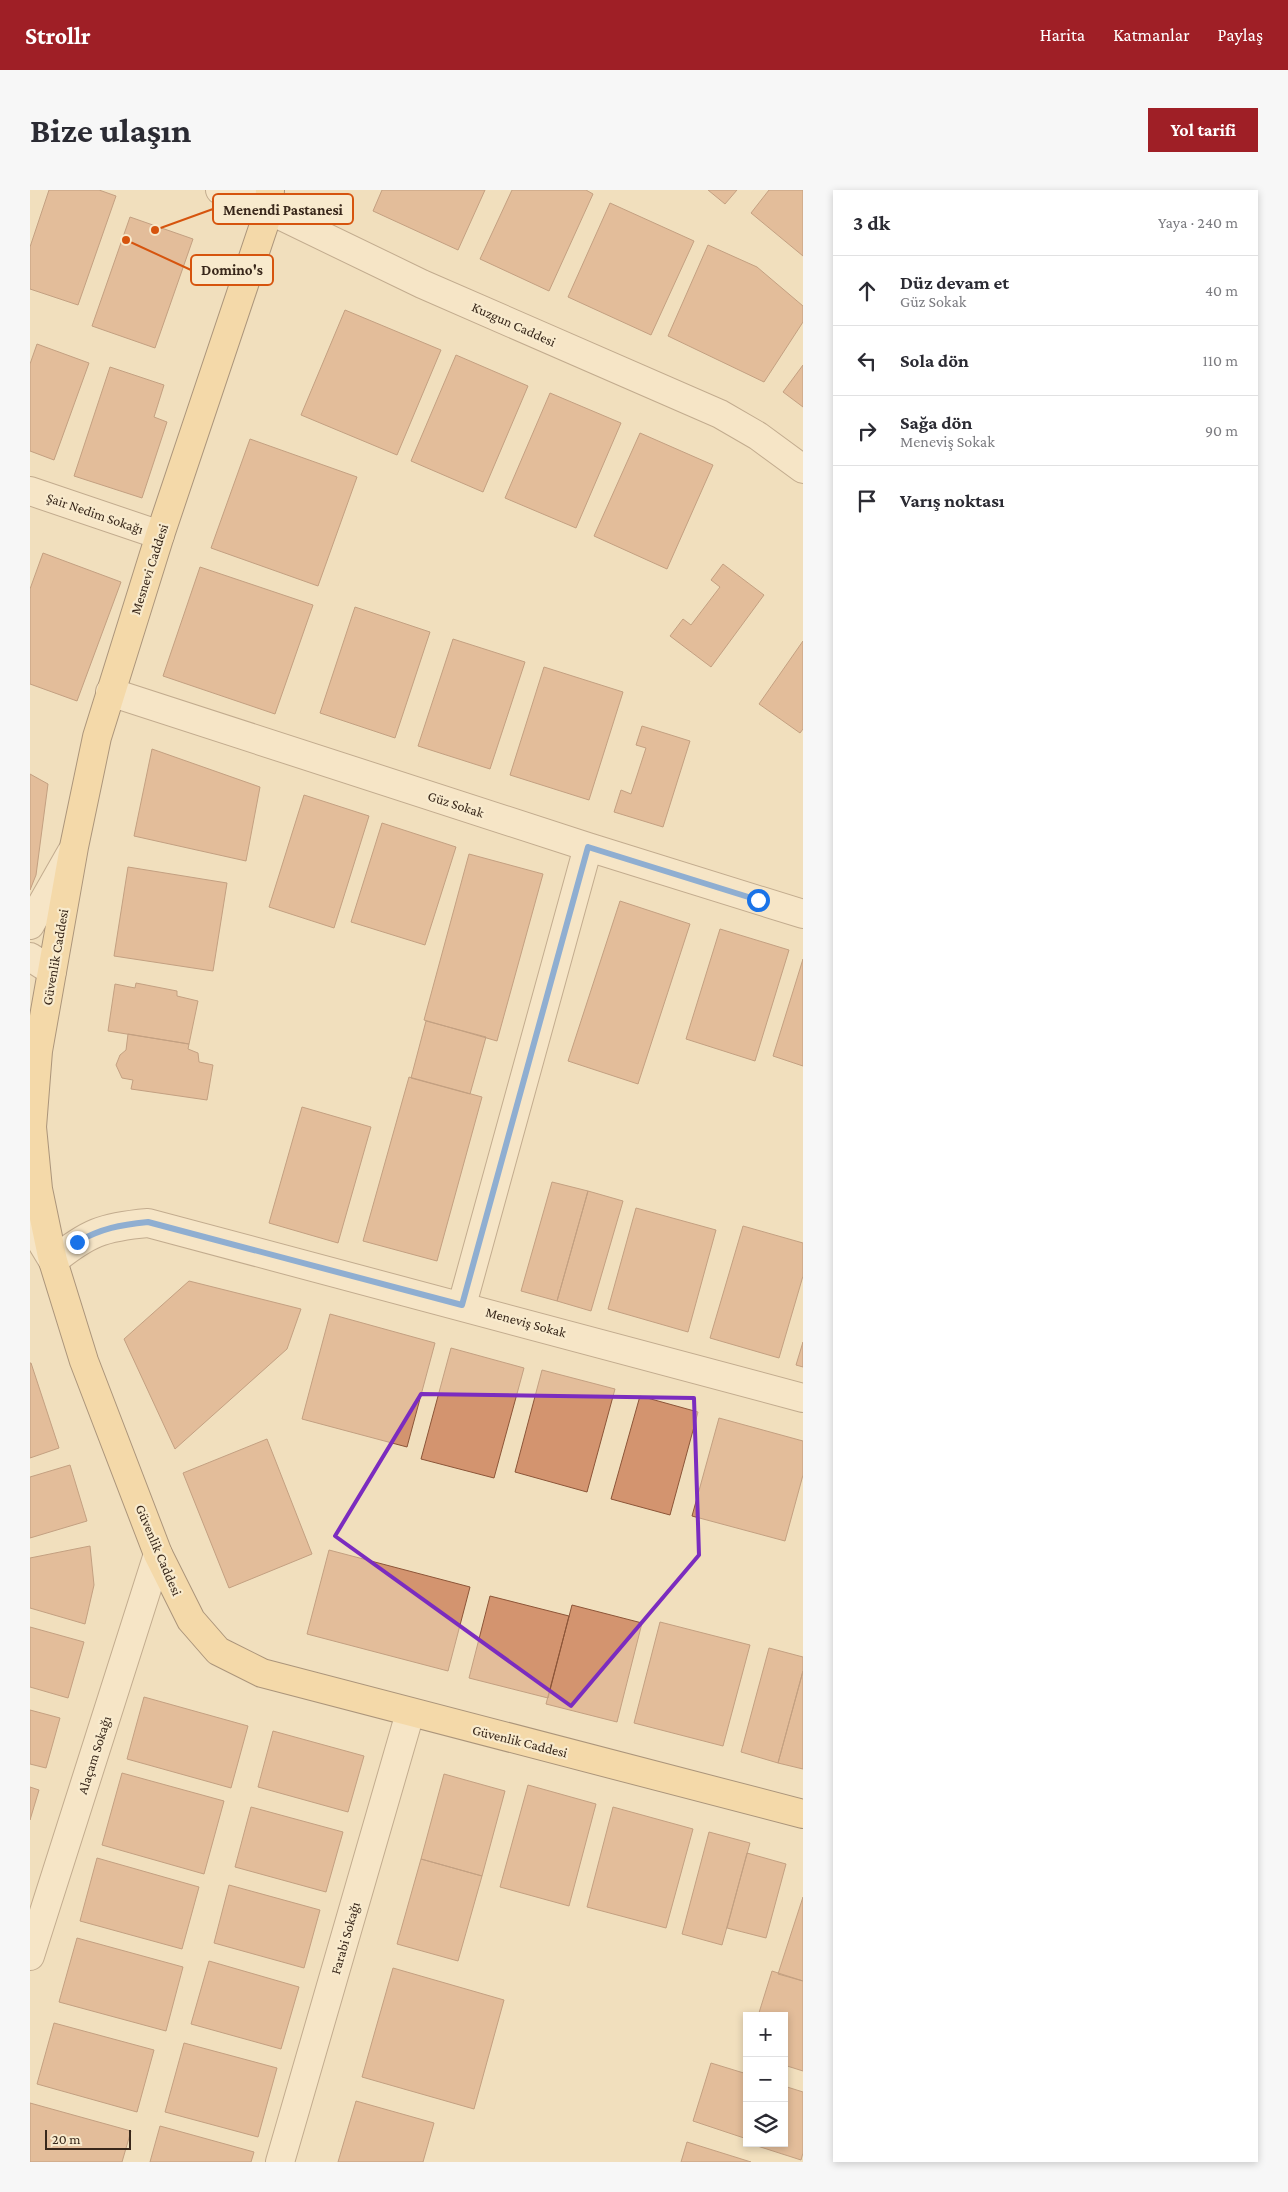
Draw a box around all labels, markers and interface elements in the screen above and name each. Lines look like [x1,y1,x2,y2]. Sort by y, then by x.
text: Strollr [25,22,91,49]
text: Harita [1040,25,1085,45]
text: Katmanlar [1113,25,1190,45]
text: Paylaş [1218,25,1263,45]
button: Yol tarifi [1148,108,1258,152]
text: Bize ulaşın [30,111,191,150]
callout: Menendi Pastanesi [213,194,353,224]
text: Menendi Pastanesi [223,202,344,218]
text: 3 dk [853,211,890,235]
text: Yaya · 240 m [1158,214,1238,231]
callout: Domino's [191,255,273,285]
text: Domino's [201,262,263,278]
text: Düz devam et [900,272,1009,293]
icon: ahead [853,277,881,305]
text: 40 m [1205,282,1238,299]
text: Güz Sokak [900,293,966,310]
street label: Kuzgun Caddesi [470,298,559,350]
icon: left [853,347,881,375]
text: Sola dön [900,350,969,371]
text: 110 m [1202,352,1238,369]
text: Sağa dön [900,412,972,433]
icon: right [853,417,881,445]
text: 90 m [1205,422,1238,439]
text: Meneviş Sokak [900,433,995,450]
icon: arrive [853,487,881,515]
street label: Şair Nedim Sokağı [44,489,146,537]
text: Varış noktası [900,490,1005,511]
street label: Mesnevi Caddesi [127,521,171,616]
street label: Güz Sokak [426,787,486,821]
route start [747,889,770,912]
street label: Güvenlik Caddesi [39,907,71,1006]
route end [66,1231,89,1254]
street label: Meneviş Sokak [484,1304,568,1341]
street label: Güvenlik Caddesi [133,1502,186,1598]
street label: Alaçam Sokağı [74,1714,114,1796]
street label: Güvenlik Caddesi [471,1721,570,1761]
street label: Farabi Sokağı [327,1900,363,1976]
map controls [743,2012,788,2147]
button: + [743,2012,788,2057]
button: − [743,2057,788,2102]
button: layers [743,2102,788,2147]
scale bar [45,2127,131,2150]
text: 20 m [52,2131,80,2147]

